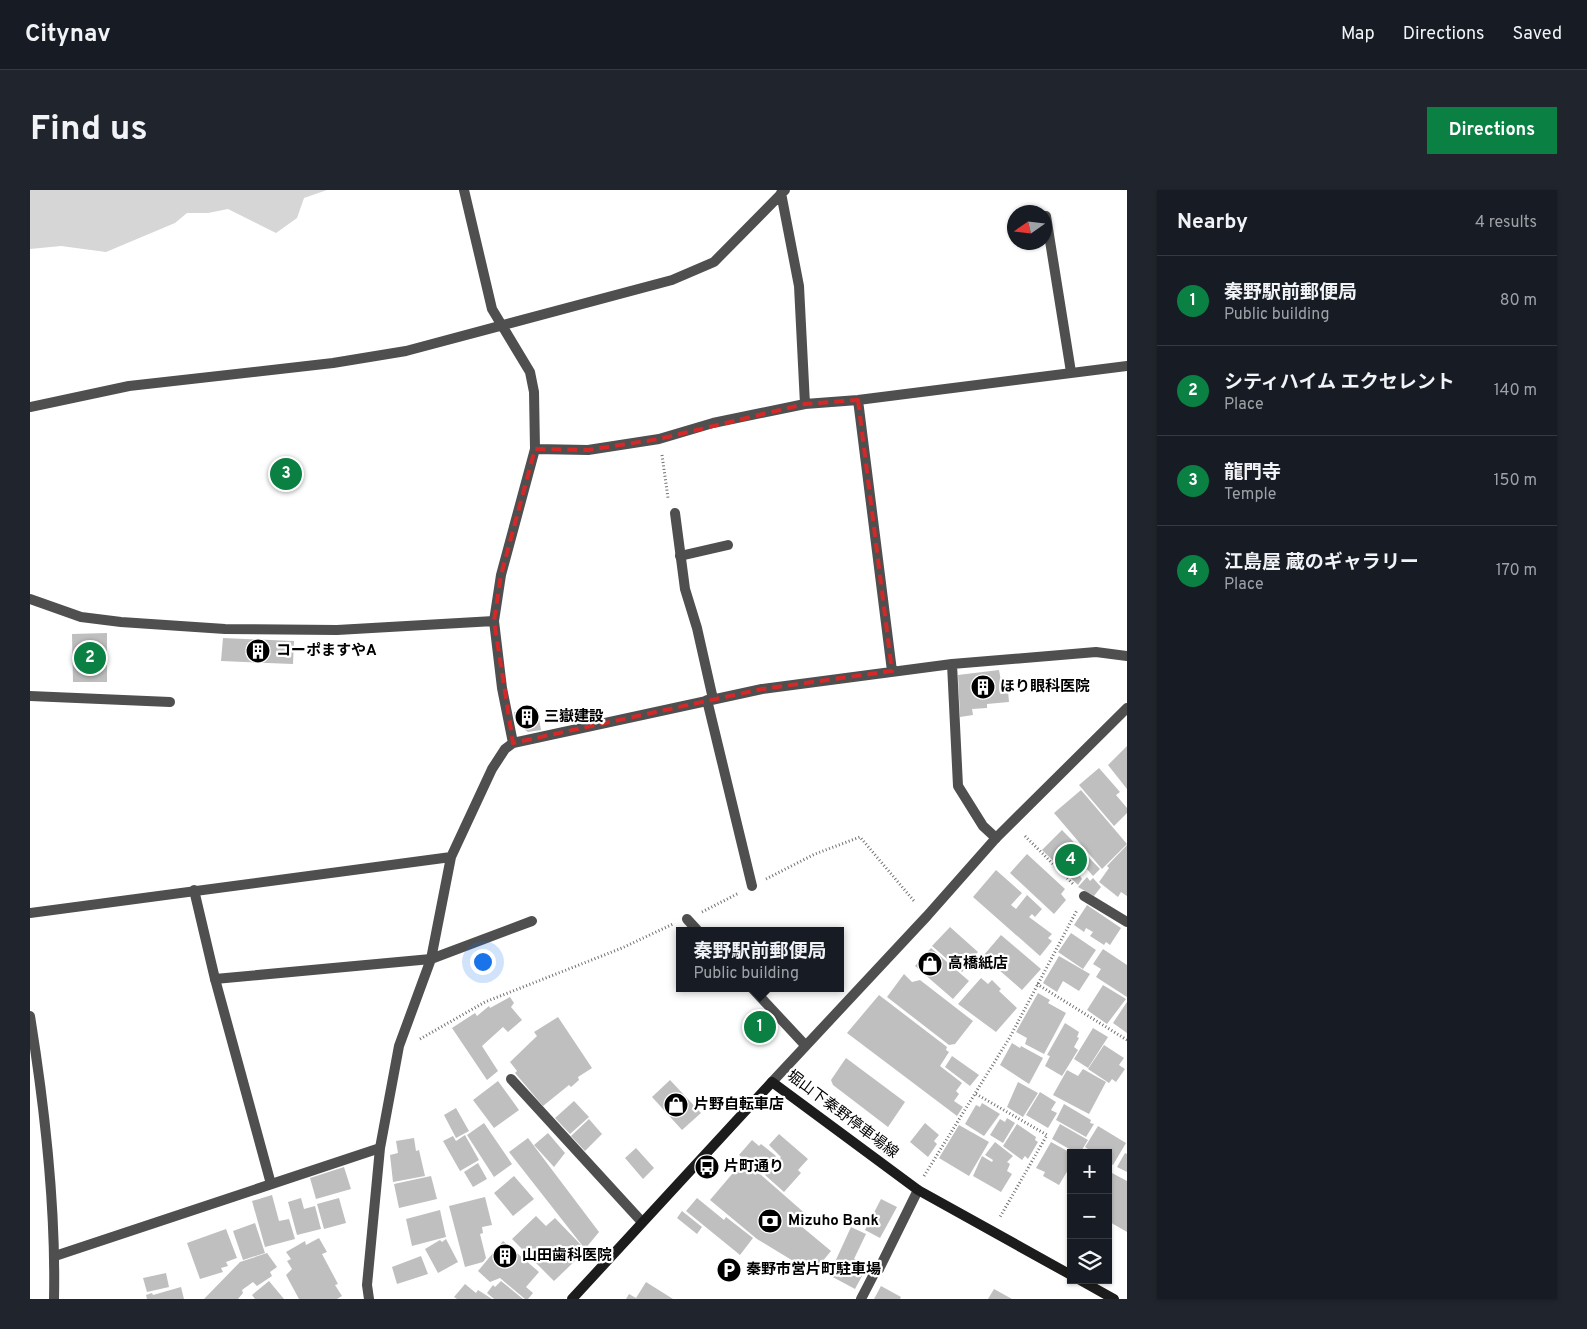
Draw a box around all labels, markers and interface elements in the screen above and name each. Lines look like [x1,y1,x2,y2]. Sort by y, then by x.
text: Citynav [25,20,111,50]
text: Map [1341,23,1375,46]
text: Directions [1403,23,1485,46]
text: Saved [1513,23,1562,46]
button: Directions [1427,107,1557,154]
text: Find us [30,108,148,152]
north arrow [1007,205,1052,250]
text: Nearby [1177,209,1248,236]
text: 4 results [1475,213,1537,233]
text: 秦野駅前郵便局 [1224,281,1357,305]
text: 1 [1190,291,1196,311]
text: 80 m [1500,291,1537,311]
text: Public building [1224,305,1329,325]
text: シティハイム エクセレント [1224,371,1455,395]
text: 2 [1188,381,1198,401]
text: 140 m [1494,381,1537,401]
text: Place [1224,395,1264,415]
pin: 3 [270,455,302,493]
text: 龍門寺 [1224,461,1281,485]
text: 3 [1188,471,1198,491]
text: 150 m [1494,471,1537,491]
text: Temple [1224,485,1276,505]
text: 江島屋 蔵のギャラリー [1224,551,1419,575]
text: 4 [1188,561,1198,581]
text: 170 m [1496,561,1537,581]
text: Place [1224,575,1264,595]
building icon: コーポますやA [245,638,271,664]
pin: 2 [74,639,106,677]
place label: コーポますやA [276,642,377,661]
building icon: ほり眼科医院 [970,674,996,700]
place label: ほり眼科医院 [1000,678,1090,697]
building icon: 三嶽建設 [514,704,540,730]
place label: 三嶽建設 [544,708,604,727]
pin: 4 [1055,841,1087,879]
popup [676,927,844,992]
text: 秦野駅前郵便局 [693,940,827,964]
your location [470,949,496,975]
shop icon: 高橋紙店 [917,951,943,977]
place label: 高橋紙店 [948,955,1008,974]
text: Public building [693,964,799,984]
pin: 1 [744,1008,776,1046]
street label: 堀山下秦野停車場線 [782,1067,902,1163]
shop icon: 片野自転車店 [663,1092,689,1118]
place label: 片野自転車店 [694,1096,784,1115]
map controls [1067,1149,1112,1284]
button: + [1067,1149,1112,1194]
bus stop icon: 片町通り [694,1154,720,1180]
place label: 片町通り [724,1158,784,1177]
button: − [1067,1194,1112,1239]
bank icon: Mizuho Bank [757,1208,783,1234]
place label: Mizuho Bank [788,1212,879,1231]
button: layers [1067,1239,1112,1284]
building icon: 山田歯科医院 [492,1243,518,1269]
place label: 山田歯科医院 [522,1247,612,1266]
parking icon: 秦野市営片町駐車場 [716,1257,742,1283]
place label: 秦野市営片町駐車場 [746,1261,881,1280]

